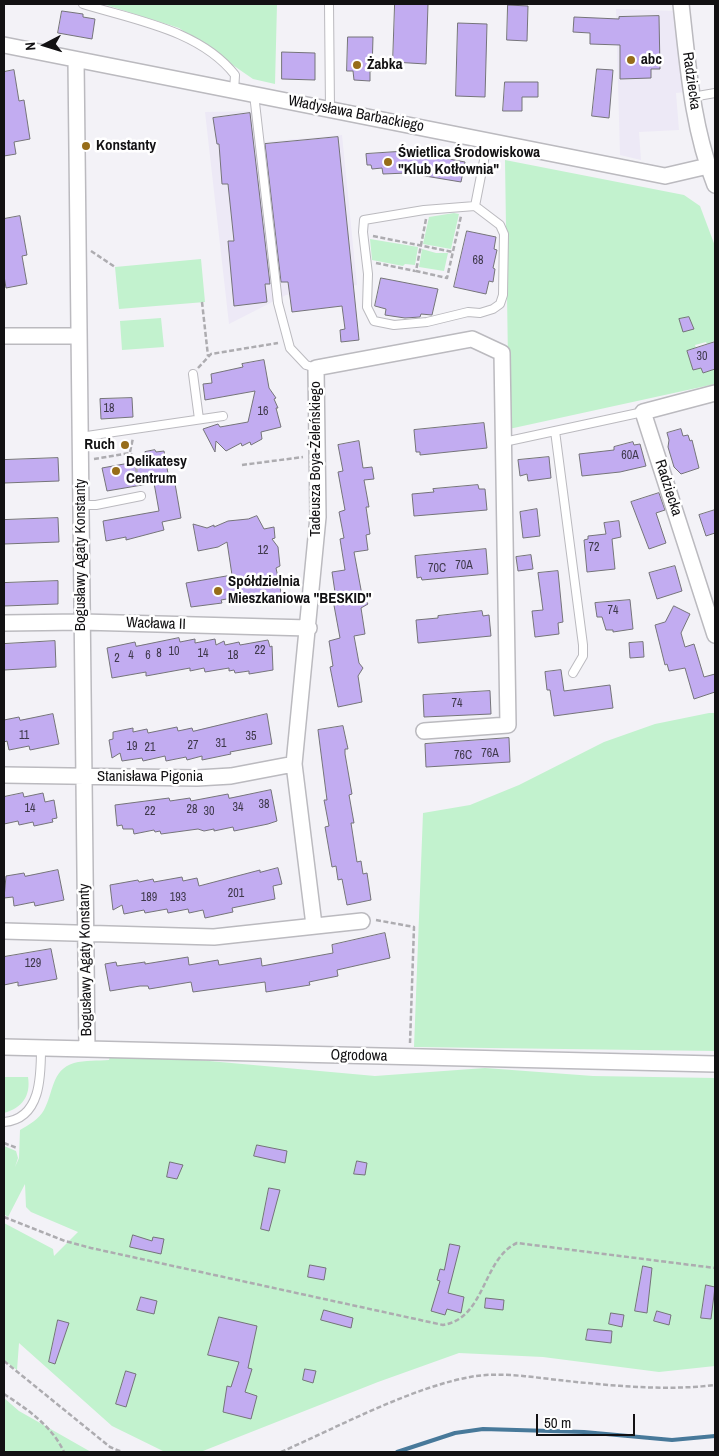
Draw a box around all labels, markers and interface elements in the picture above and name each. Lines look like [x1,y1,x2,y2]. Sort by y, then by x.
north arrow [20,20,70,70]
text: N [21,41,39,51]
place label: abc [641,51,662,69]
street label: Radziecka [678,51,704,111]
marker: abc [625,54,637,66]
place label: Żabka [367,56,403,74]
marker: Żabka [351,59,363,71]
street label: Władysława Barbackiego [287,92,425,136]
place label: Konstanty [96,137,156,155]
marker: Konstanty [80,140,92,152]
place label: Świetlica Środowiskowa "Klub Kotłownia" [398,144,540,179]
marker: Świetlica Środowiskowa "Klub Kotłownia" [382,156,394,168]
house number: 68 [473,254,483,268]
house number: 30 [697,350,707,364]
street label: Tadeusza Boya-Żeleńskiego [307,381,325,537]
house number: 18 [104,402,114,416]
house number: 16 [258,405,268,419]
place label: Ruch [84,436,115,454]
marker: Ruch [119,439,131,451]
house number: 60A [621,449,639,463]
place label: Delikatesy Centrum [126,453,187,488]
street label: Radziecka [650,458,686,518]
marker: Delikatesy Centrum [110,465,122,477]
street label: Bogusławy Agaty Konstanty [72,479,90,631]
house number: 72 [589,541,599,555]
house number: 12 [258,544,268,558]
house number: 70A [455,559,473,573]
house number: 70C [428,562,446,576]
place label: Spółdzielnia Mieszkaniowa "BESKID" [228,573,372,608]
marker: Spółdzielnia Mieszkaniowa "BESKID" [212,585,224,597]
house number: 74 [608,604,618,618]
street label: Wacława II [126,614,186,634]
house number: 22 [255,644,265,658]
house number: 10 [169,645,179,659]
house number: 8 [156,647,162,661]
house number: 14 [198,647,208,661]
house number: 4 [128,649,134,663]
house number: 6 [145,649,151,663]
house number: 18 [228,649,238,663]
house number: 2 [114,652,120,666]
house number: 74 [452,697,462,711]
house number: 11 [19,729,29,743]
house number: 35 [246,730,256,744]
house number: 31 [216,737,226,751]
house number: 27 [188,739,198,753]
house number: 19 [127,740,137,754]
house number: 21 [145,741,155,755]
house number: 76A [481,747,499,761]
house number: 76C [454,749,472,763]
street label: Stanisława Pigonia [97,768,203,786]
house number: 38 [259,798,269,812]
house number: 34 [233,801,243,815]
house number: 14 [25,802,35,816]
house number: 28 [187,803,197,817]
house number: 22 [145,805,155,819]
house number: 30 [204,805,214,819]
street label: Bogusławy Agaty Konstanty [76,884,96,1036]
house number: 201 [228,887,244,901]
house number: 189 [141,891,157,905]
house number: 193 [170,891,186,905]
house number: 129 [25,957,41,971]
street label: Ogrodowa [330,1047,388,1065]
scale bar [539,1404,638,1436]
text: 50 m [544,1412,571,1433]

